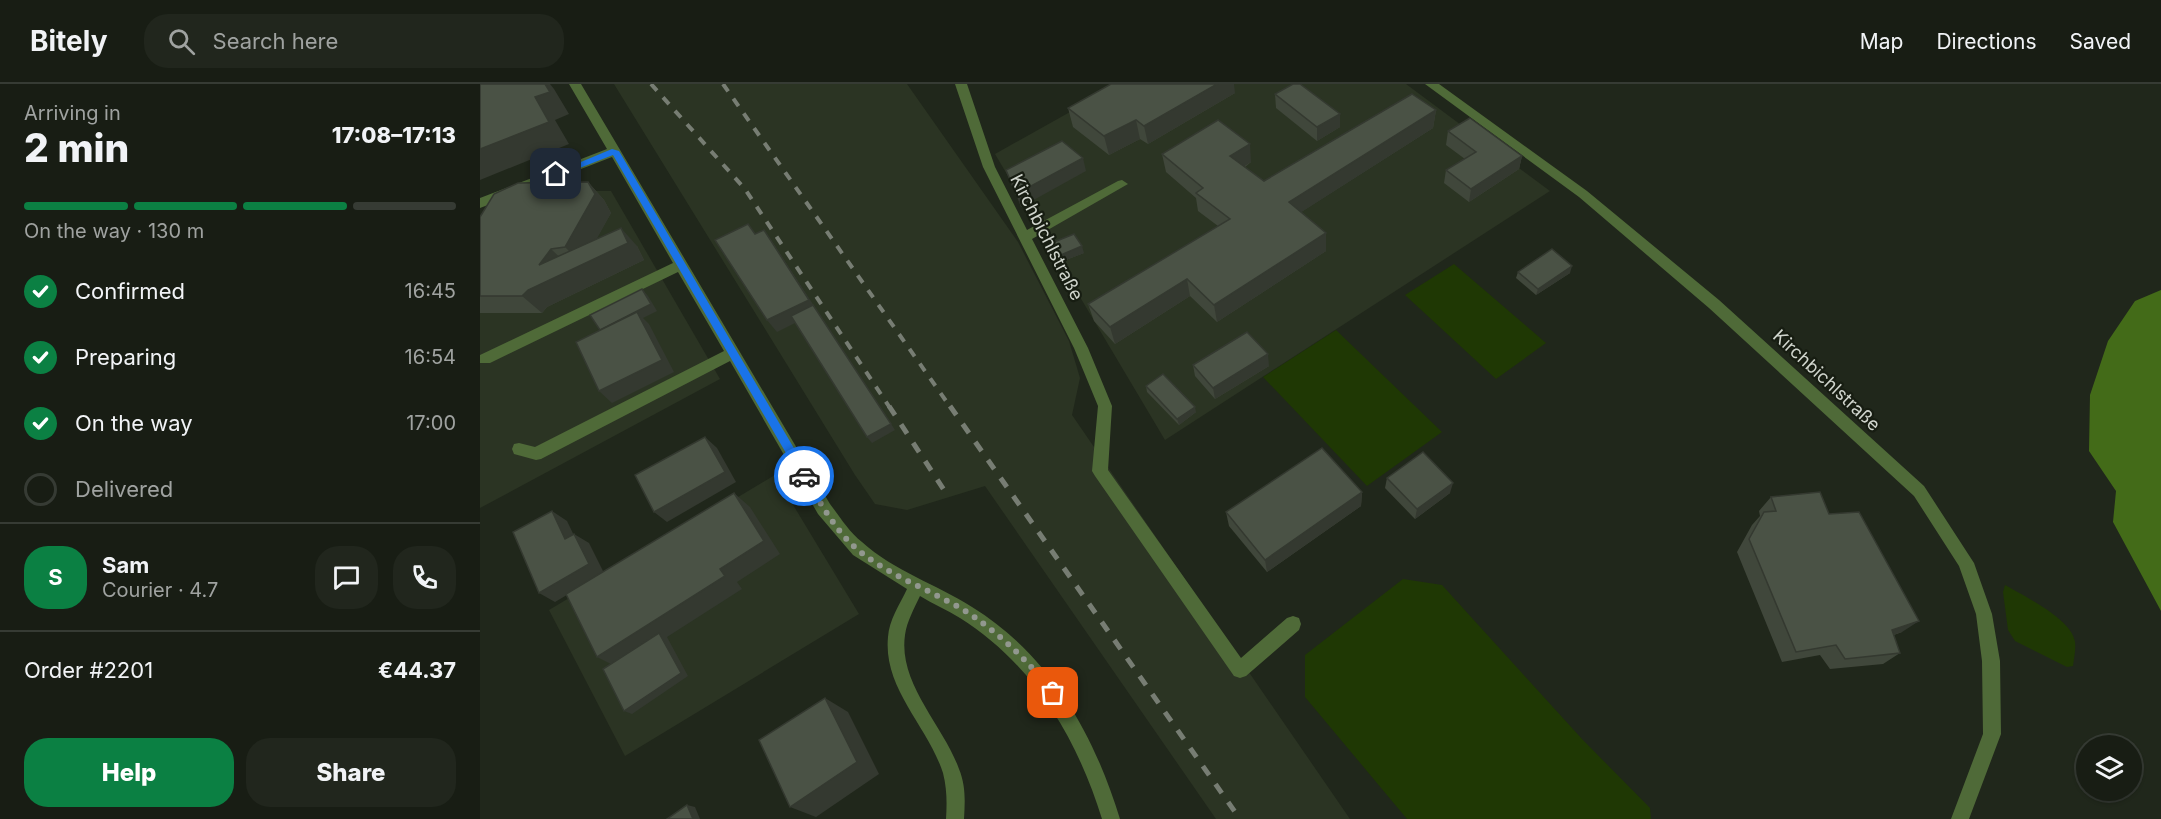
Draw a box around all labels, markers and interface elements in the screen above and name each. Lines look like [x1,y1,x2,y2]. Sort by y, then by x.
search box [144,14,564,68]
text: Bitely [30,24,108,58]
icon: search [165,25,198,58]
text: Search here [213,28,338,54]
text: Map [1860,29,1903,54]
text: Directions [1936,29,2037,54]
text: Saved [2070,29,2131,54]
text: Arriving in [24,101,121,125]
text: 17:08–17:13 [332,122,456,148]
text: 2 min [24,124,129,171]
pin [530,148,581,199]
icon: home [539,157,572,190]
street label: Kirchbichlstraße [1006,170,1088,304]
text: On the way · 130 m [24,219,204,243]
icon: check [24,275,57,308]
text: Confirmed [75,278,185,304]
text: 16:45 [405,279,456,303]
street label: Kirchbichlstraße [1769,325,1885,435]
icon: check [24,341,57,374]
text: Preparing [75,344,176,370]
text: 16:54 [405,345,456,369]
icon: check [24,407,57,440]
text: On the way [75,410,193,436]
text: 17:00 [406,411,456,435]
courier [774,446,834,506]
icon: car [788,460,821,493]
text: Delivered [75,476,173,502]
button: chat [315,546,378,609]
button: phone [393,546,456,609]
text: Sam [102,552,149,578]
text: S [48,564,63,590]
text: Courier · 4.7 [102,578,218,602]
text: Order #2201 [24,657,153,683]
text: €44.37 [378,657,456,683]
pin [1027,667,1078,718]
icon: bag [1036,676,1069,709]
map controls [2076,735,2142,801]
button: layers [2076,735,2142,801]
button: Help [24,738,234,807]
button: Share [246,738,456,807]

